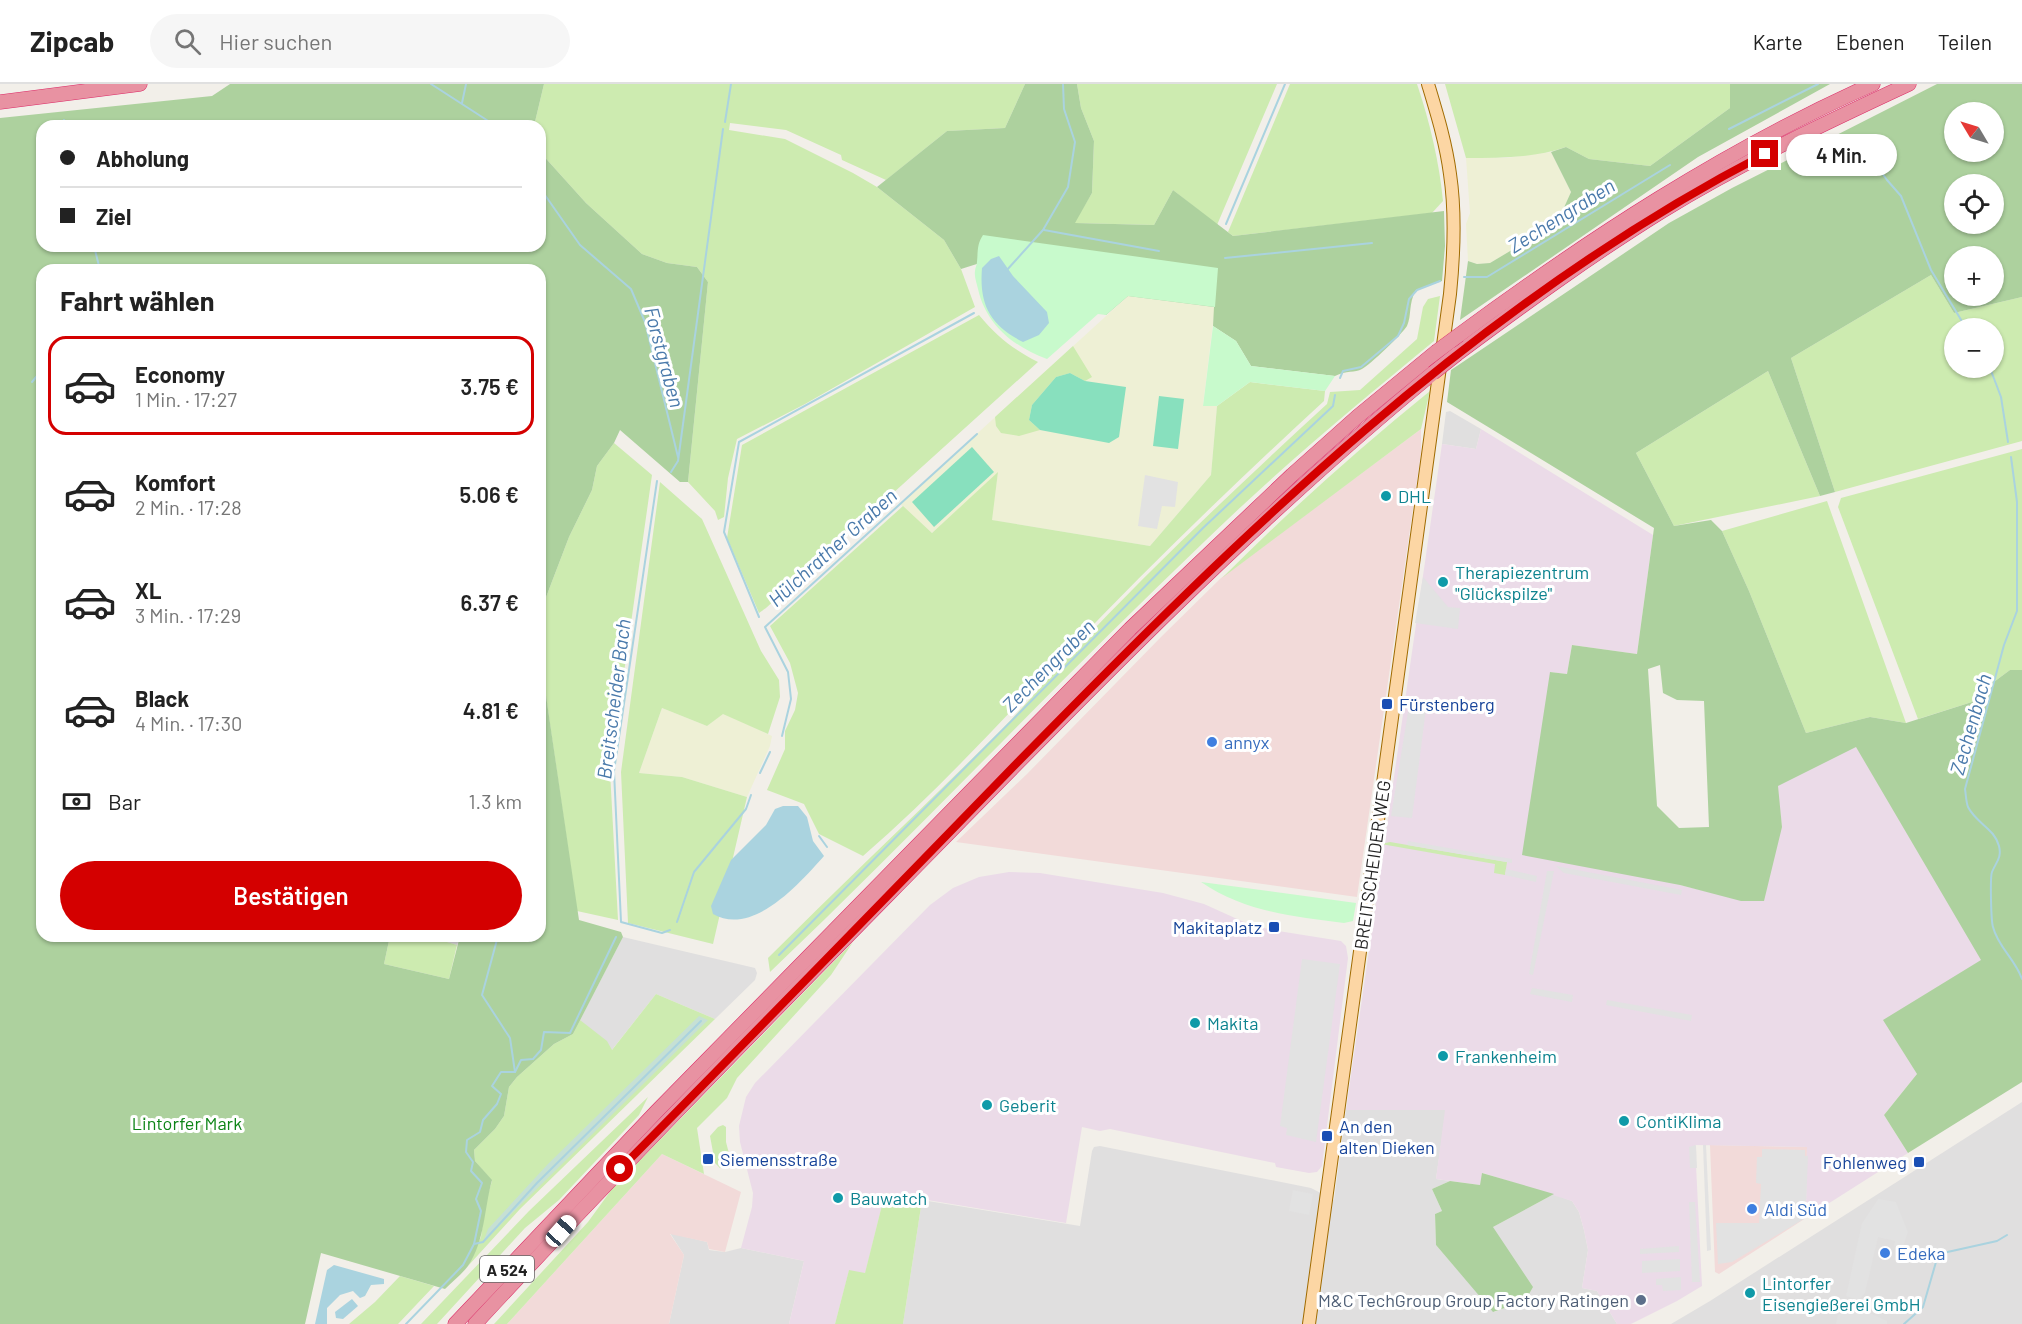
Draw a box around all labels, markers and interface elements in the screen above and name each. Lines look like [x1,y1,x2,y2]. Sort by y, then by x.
search box [150,14,570,68]
text: Zipcab [30,24,114,58]
icon: search [171,25,204,58]
text: Hier suchen [219,28,332,54]
text: Karte [1753,29,1803,54]
text: Ebenen [1836,29,1905,54]
text: Teilen [1938,29,1992,54]
north arrow [1944,102,2004,162]
map controls [1944,102,2004,378]
callout: 4 Min. [1786,133,1897,175]
route end [1751,140,1778,167]
text: 4 Min. [1816,143,1867,167]
text: Abholung [96,145,189,171]
water label: Zechengraben [1503,173,1619,257]
button: locate [1944,174,2004,234]
text: Ziel [96,203,131,229]
button: + [1944,246,2004,306]
text: Fahrt wählen [60,284,215,316]
water label: Forstgraben [640,304,690,410]
button: − [1944,318,2004,378]
icon: car [63,359,117,413]
text: Economy [135,361,225,387]
text: 3.75 € [461,373,519,399]
text: 1 Min. · 17:27 [135,387,237,411]
icon: car [63,467,117,521]
text: Komfort [135,469,216,495]
text: 5.06 € [459,481,519,507]
water label: Hülchrather Graben [763,483,901,611]
place label: DHL [1398,485,1431,507]
marker: DHL [1379,489,1393,503]
text: 2 Min. · 17:28 [135,495,242,519]
place label: Therapiezentrum "Glückspilze" [1455,561,1589,604]
icon: car [63,575,117,629]
marker: Therapiezentrum "Glückspilze" [1436,575,1450,589]
text: XL [135,577,161,603]
text: 6.37 € [461,589,519,615]
text: 3 Min. · 17:29 [135,603,241,627]
water label: Zechengraben [997,614,1099,716]
water label: Breitscheider Bach [591,617,635,781]
water label: Zechenbach [1944,671,1996,777]
icon: car [63,683,117,737]
text: Black [135,685,189,711]
place label: Fürstenberg [1399,693,1495,715]
text: 4.81 € [463,697,519,723]
marker: Fürstenberg [1380,697,1394,711]
text: 4 Min. · 17:30 [135,711,242,735]
place label: annyx [1224,731,1270,753]
marker: annyx [1205,735,1219,749]
street label: BREITSCHEIDER WEG [1349,779,1395,951]
icon: cash [60,785,93,818]
text: Bar [108,788,141,814]
text: 1.3 km [469,789,522,813]
button: Bestätigen [60,861,522,930]
place label: Makitaplatz [1173,916,1262,938]
marker: Makitaplatz [1267,920,1281,934]
place label: Makita [1207,1012,1258,1034]
marker: Makita [1188,1016,1202,1030]
place label: Frankenheim [1455,1045,1557,1067]
marker: Frankenheim [1436,1049,1450,1063]
place label: Geberit [999,1094,1057,1116]
marker: Geberit [980,1098,994,1112]
place label: ContiKlima [1636,1110,1721,1132]
park label: Lintorfer Mark [132,1112,242,1134]
marker: ContiKlima [1617,1114,1631,1128]
place label: An den alten Dieken [1339,1115,1435,1158]
marker: An den alten Dieken [1320,1129,1334,1143]
place label: Siemensstraße [720,1148,838,1170]
place label: Fohlenweg [1823,1151,1907,1173]
marker: Siemensstraße [701,1152,715,1166]
route start [606,1155,633,1182]
marker: Fohlenweg [1912,1155,1926,1169]
place label: Bauwatch [850,1187,927,1209]
marker: Bauwatch [831,1191,845,1205]
place label: Aldi Süd [1764,1198,1827,1220]
marker: Aldi Süd [1745,1202,1759,1216]
car [542,1212,580,1250]
place label: Edeka [1897,1242,1945,1264]
marker: Edeka [1878,1246,1892,1260]
road number: A 524 [480,1256,534,1282]
place label: Lintorfer Eisengießerei GmbH [1762,1272,1921,1315]
marker: Lintorfer Eisengießerei GmbH [1743,1286,1757,1300]
place label: M&C TechGroup Group Factory Ratingen [1318,1289,1629,1311]
marker: M&C TechGroup Group Factory Ratingen [1634,1293,1648,1307]

